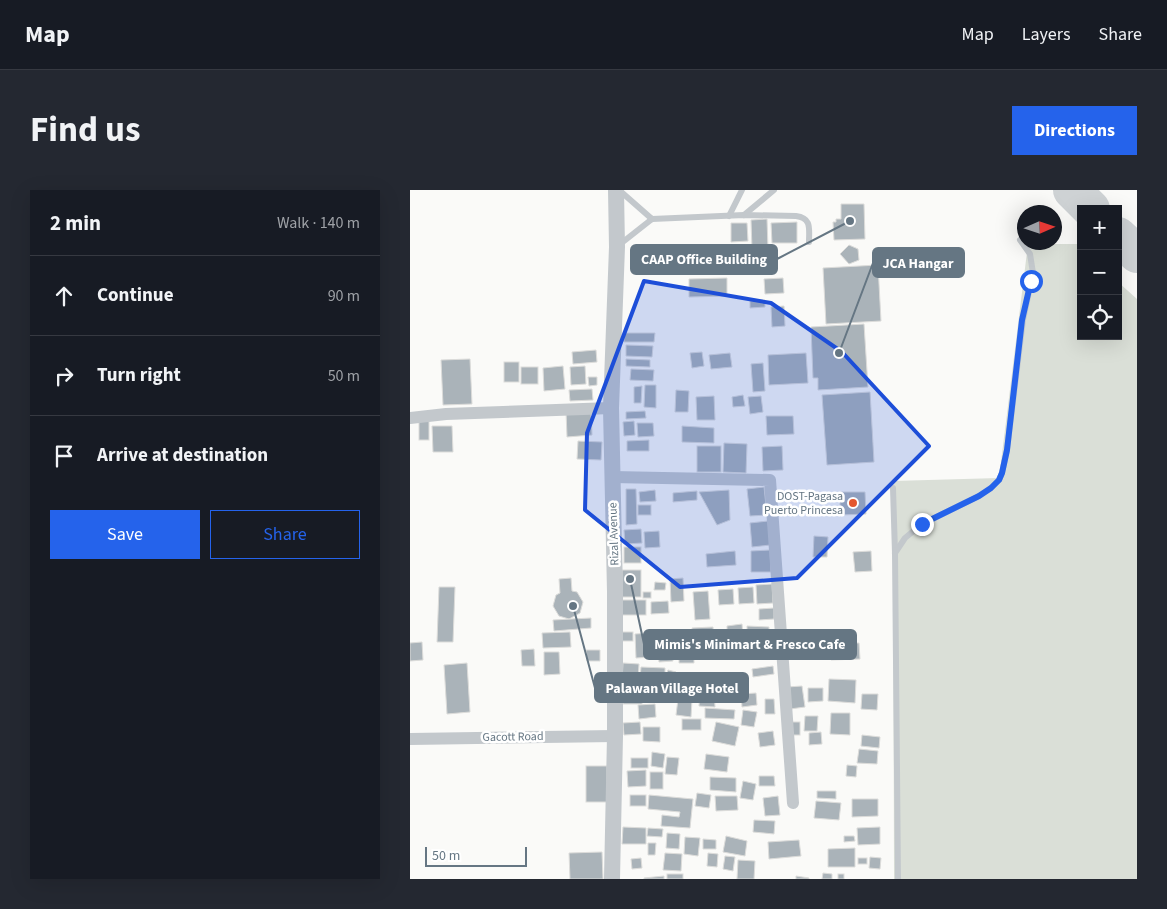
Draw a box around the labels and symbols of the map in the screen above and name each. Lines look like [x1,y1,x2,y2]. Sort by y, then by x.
north arrow [1017,205,1062,250]
callout: CAAP Office Building [631,245,777,274]
callout: JCA Hangar [873,248,964,277]
text: CAAP Office Building [641,250,767,270]
text: JCA Hangar [882,254,954,274]
route start [1020,270,1043,293]
place label: DOST-Pagasa Puerto Princesa [764,488,843,519]
marker: DOST-Pagasa Puerto Princesa [847,497,859,509]
street label: Rizal Avenue [604,502,624,566]
route end [911,513,934,536]
callout: Mimis's Minimart & Fresco Cafe [644,630,856,659]
text: Mimis's Minimart & Fresco Cafe [654,635,846,655]
callout: Palawan Village Hotel [595,673,748,702]
text: Palawan Village Hotel [605,679,739,699]
street label: Gacott Road [482,728,544,746]
scale bar [425,844,528,867]

